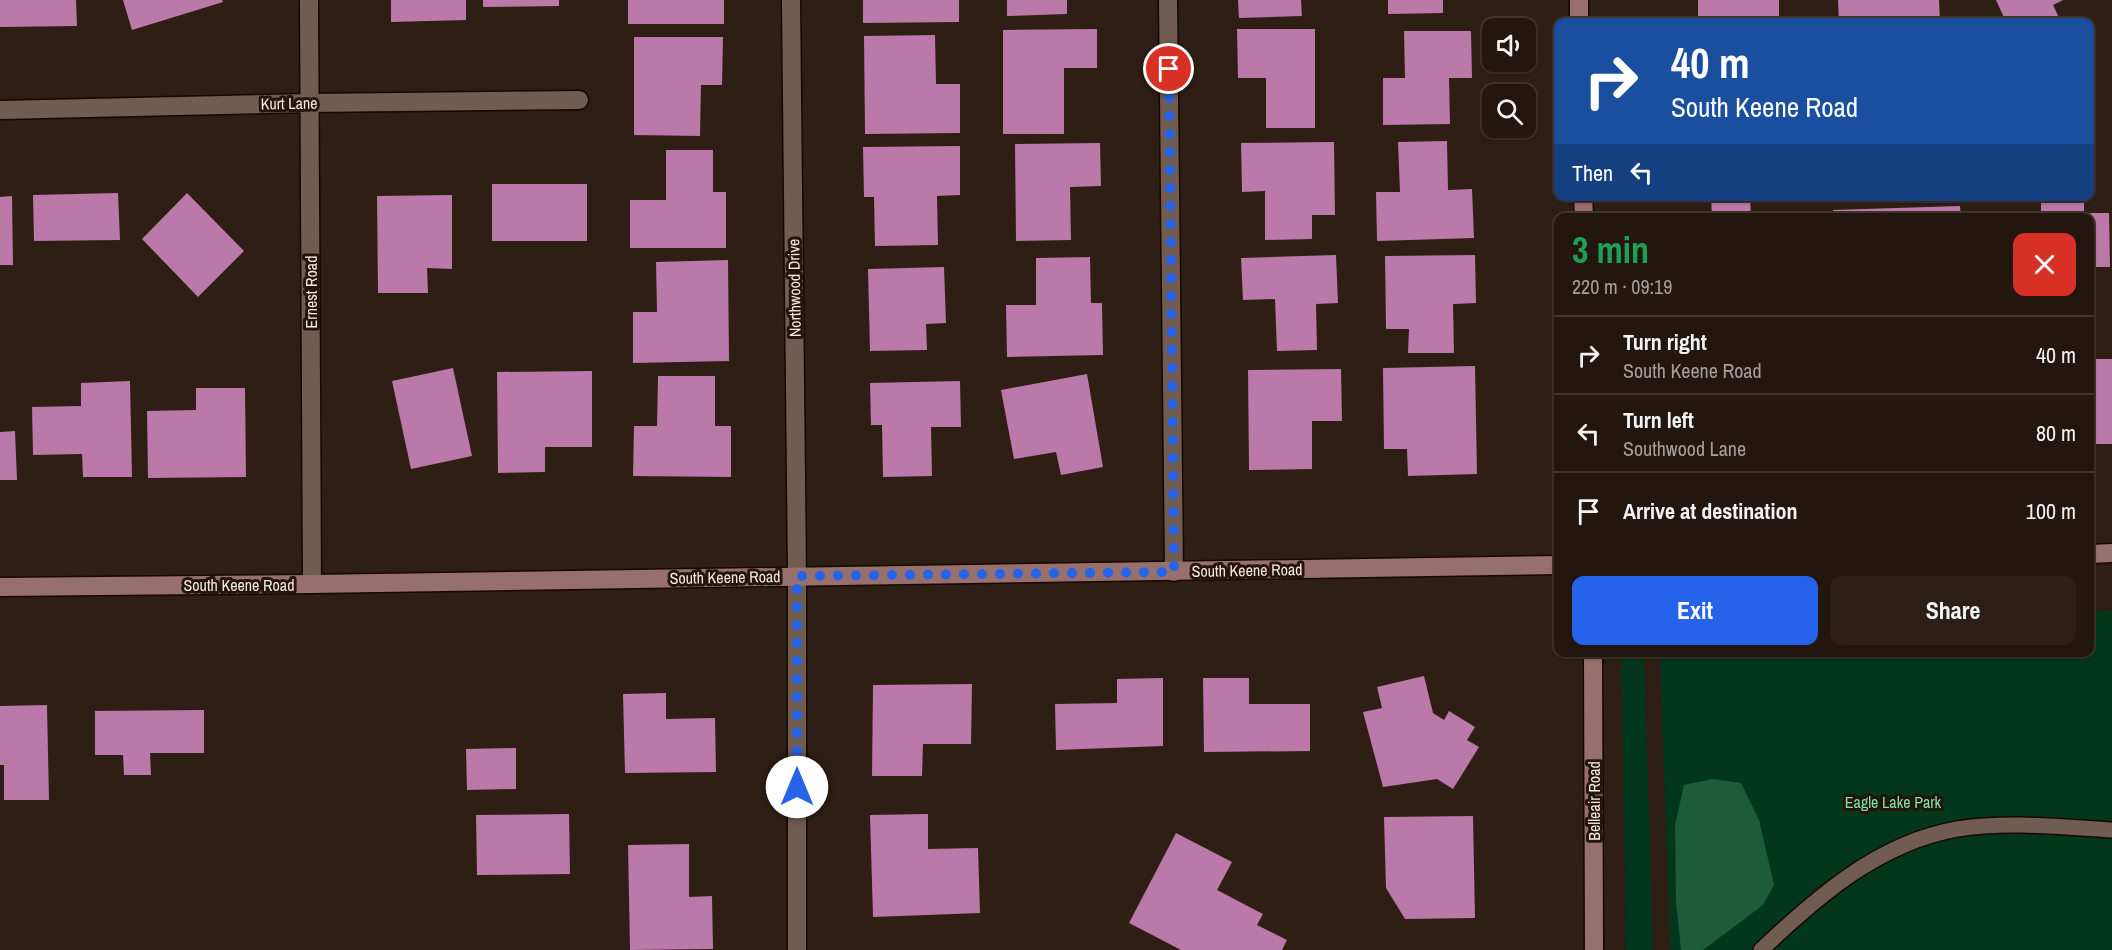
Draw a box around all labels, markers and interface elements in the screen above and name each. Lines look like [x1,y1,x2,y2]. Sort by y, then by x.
map controls [1482,18,1536,138]
button: sound [1482,18,1536,72]
text: 40 m [1671,35,1750,91]
icon: right [1572,42,1650,120]
pin [1143,43,1194,94]
icon: arrive [1152,52,1185,85]
button: search [1482,84,1536,138]
text: South Keene Road [1671,89,1858,125]
street label: Kurt Lane [260,92,318,114]
icon: left [1625,156,1658,189]
text: Then [1572,158,1613,188]
text: 3 min [1572,226,1649,274]
button: close [2013,233,2076,296]
street label: Northwood Drive [782,239,806,337]
street label: Ernest Road [300,256,322,328]
text: 220 m · 09:19 [1572,273,1672,300]
text: Turn right [1623,327,1707,357]
icon: right [1572,339,1605,372]
text: 40 m [2036,340,2076,370]
text: South Keene Road [1623,357,1762,384]
text: Turn left [1623,405,1694,435]
icon: left [1572,417,1605,450]
text: 80 m [2036,418,2076,448]
text: Southwood Lane [1623,435,1746,462]
icon: arrive [1572,495,1605,528]
text: Arrive at destination [1623,496,1797,526]
text: 100 m [2026,496,2076,526]
street label: South Keene Road [1191,558,1303,582]
street label: South Keene Road [669,565,781,589]
street label: South Keene Road [184,574,294,596]
button: Exit [1572,576,1818,645]
button: Share [1830,576,2076,645]
position arrow [765,755,829,819]
street label: Belleair Road [1583,761,1605,841]
park label: Eagle Lake Park [1845,791,1942,813]

